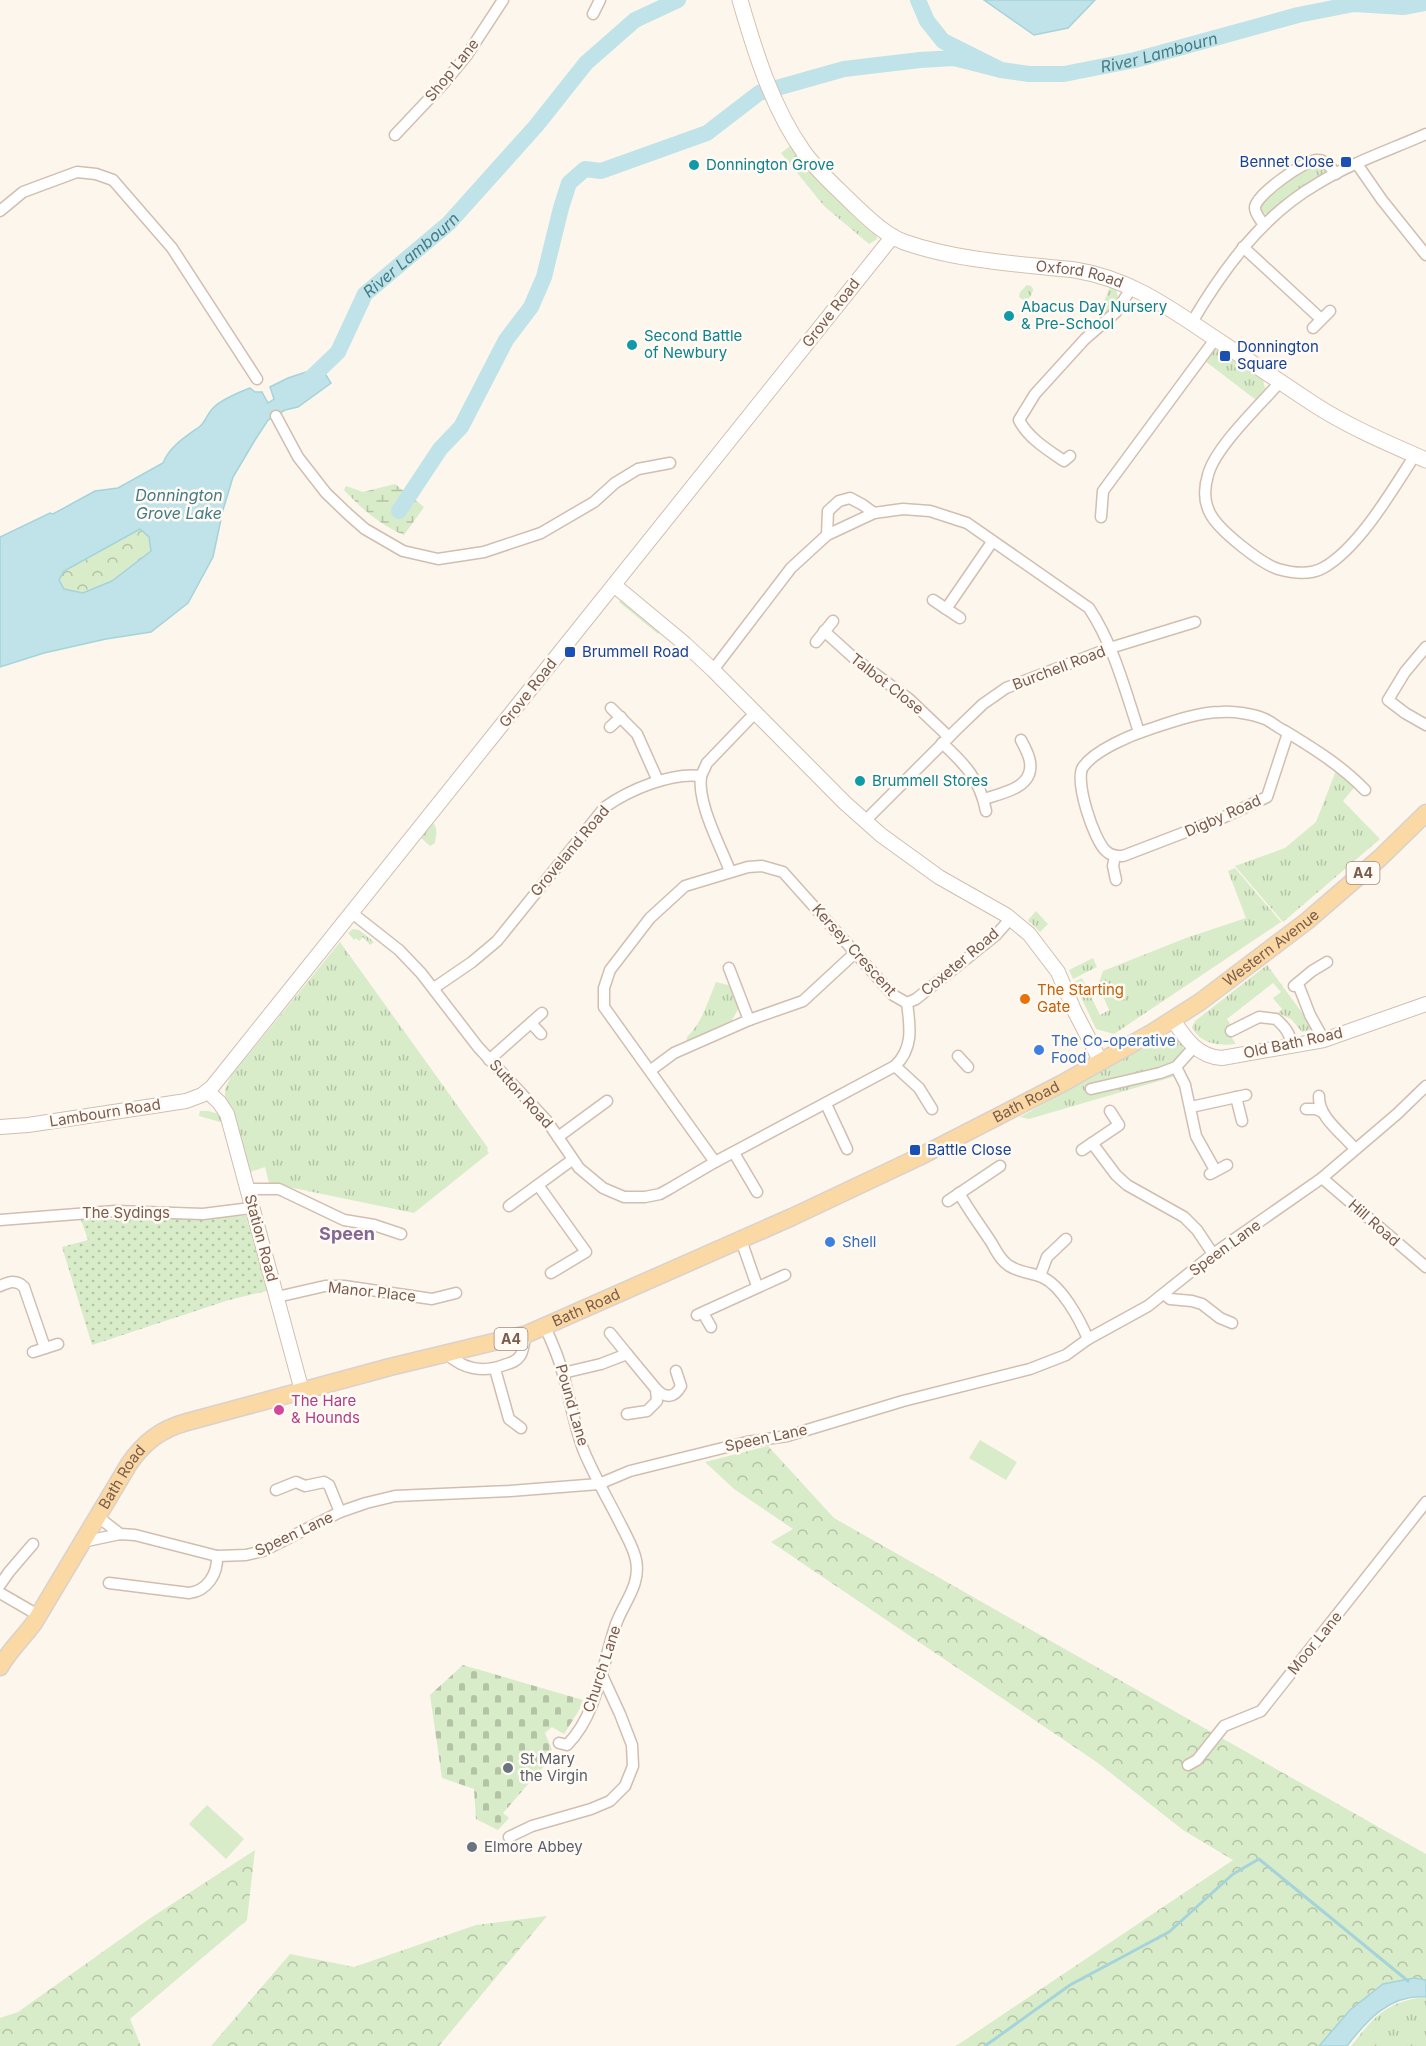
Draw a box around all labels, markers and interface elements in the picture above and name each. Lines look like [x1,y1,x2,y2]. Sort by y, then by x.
water label: River Lambourn [1099,28,1220,77]
street label: Shop Lane [421,34,483,105]
place label: Bennet Close [1240,152,1334,171]
place label: Donnington Grove [706,155,834,174]
marker: Bennet Close [1339,155,1353,169]
marker: Donnington Grove [687,158,701,172]
water label: River Lambourn [359,209,463,301]
street label: Oxford Road [1035,256,1126,292]
street label: Grove Road [798,274,864,351]
place label: Abacus Day Nursery & Pre-School [1021,297,1168,333]
marker: Abacus Day Nursery & Pre-School [1002,309,1016,323]
place label: Second Battle of Newbury [644,326,742,362]
place label: Donnington Square [1237,337,1319,373]
marker: Second Battle of Newbury [625,338,639,352]
marker: Donnington Square [1218,349,1232,363]
water label: Donnington Grove Lake [135,485,223,523]
street label: Burchell Road [1010,641,1108,694]
place label: Brummell Road [582,642,689,661]
marker: Brummell Road [563,645,577,659]
street label: Talbot Close [847,649,928,718]
street label: Grove Road [495,654,561,731]
place label: Brummell Stores [872,771,988,790]
marker: Brummell Stores [853,774,867,788]
street label: Digby Road [1182,790,1264,841]
street label: Groveland Road [526,801,613,900]
road number: A4 [1346,862,1380,884]
street label: Kersey Crescent [808,900,901,1000]
street label: Western Avenue [1219,905,1323,990]
street label: Coxeter Road [917,924,1002,1000]
place label: The Starting Gate [1037,980,1124,1016]
marker: The Starting Gate [1018,992,1032,1006]
street label: Old Bath Road [1242,1023,1344,1062]
place label: The Co-operative Food [1051,1031,1176,1067]
marker: The Co-operative Food [1032,1043,1046,1057]
street label: Sutton Road [486,1055,557,1132]
street label: Bath Road [989,1076,1062,1127]
street label: Lambourn Road [48,1094,162,1131]
place label: Battle Close [927,1140,1012,1159]
marker: Battle Close [908,1143,922,1157]
street label: Station Road [241,1192,282,1284]
street label: Hill Road [1345,1195,1404,1250]
street label: The Sydings [82,1203,170,1222]
street label: Speen Lane [1185,1215,1264,1280]
district label: Speen [319,1223,375,1244]
place label: Shell [842,1232,877,1251]
marker: Shell [823,1235,837,1249]
street label: Manor Place [327,1277,417,1306]
street label: Bath Road [549,1284,623,1331]
road number: A4 [494,1328,528,1350]
street label: Pound Lane [552,1362,593,1448]
place label: The Hare & Hounds [291,1391,360,1427]
marker: The Hare & Hounds [272,1403,286,1417]
street label: Speen Lane [723,1419,809,1456]
street label: Bath Road [94,1441,149,1513]
street label: Speen Lane [252,1507,336,1560]
street label: Moor Lane [1283,1607,1346,1678]
street label: Church Lane [579,1623,625,1715]
place label: St Mary the Virgin [520,1749,588,1785]
marker: St Mary the Virgin [501,1761,515,1775]
place label: Elmore Abbey [484,1837,583,1856]
marker: Elmore Abbey [465,1840,479,1854]

